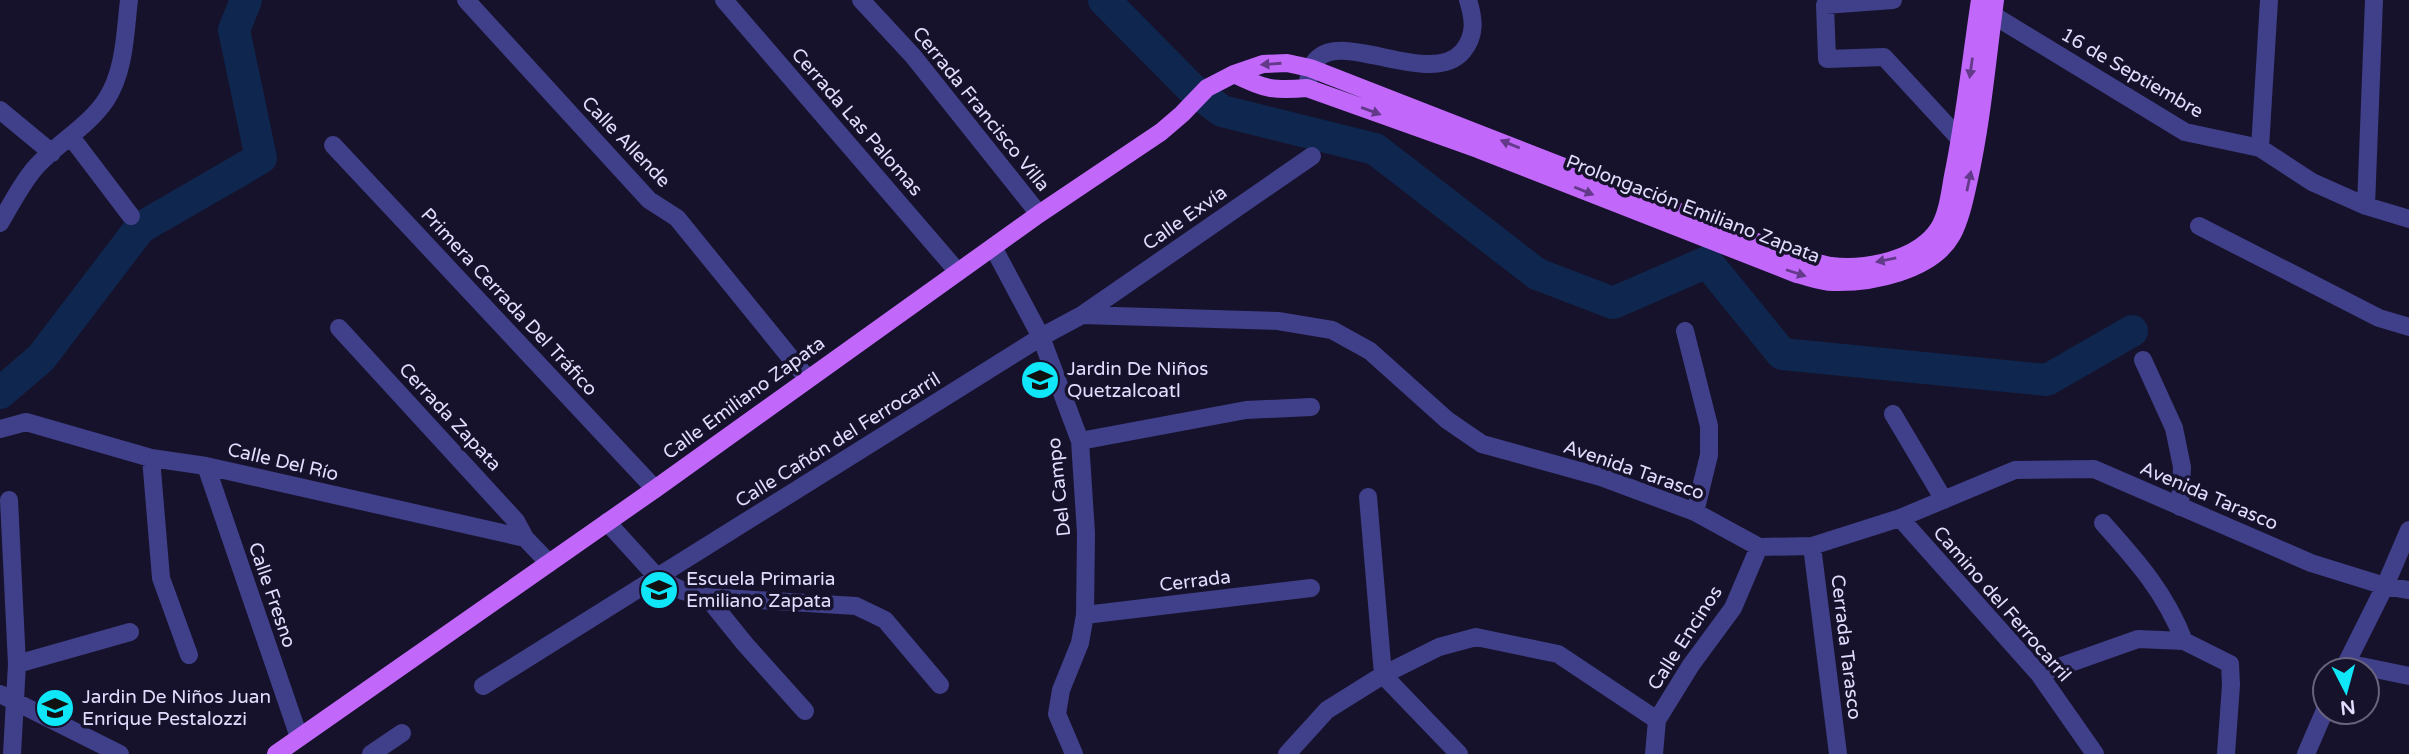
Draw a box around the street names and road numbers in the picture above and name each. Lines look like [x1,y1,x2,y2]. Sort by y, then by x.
street label: Cerrada Francisco Villa [908,22,1054,196]
street label: 16 de Septiembre [2057,23,2207,123]
street label: Cerrada Las Palomas [787,44,927,200]
street label: Calle Allende [577,92,675,192]
street label: Prolongación Emiliano Zapata [1563,150,1823,268]
street label: Calle Exvía [1139,181,1231,255]
street label: Primera Cerrada Del Tráfico [416,204,602,400]
street label: Calle Emiliano Zapata [659,332,829,464]
street label: Cerrada Zapata [394,358,506,476]
street label: Calle Cañón del Ferrocarril [732,368,944,512]
street label: Avenida Tarasco [1561,436,1707,504]
street label: Del Campo [1043,437,1075,537]
street label: Calle Del Río [225,439,341,485]
street label: Avenida Tarasco [2137,457,2281,535]
street label: Camino del Ferrocarril [1929,522,2075,686]
street label: Calle Fresno [244,539,300,651]
street label: Cerrada [1158,566,1232,596]
street label: Cerrada Tarasco [1826,573,1866,721]
street label: Calle Encinos [1643,582,1727,694]

